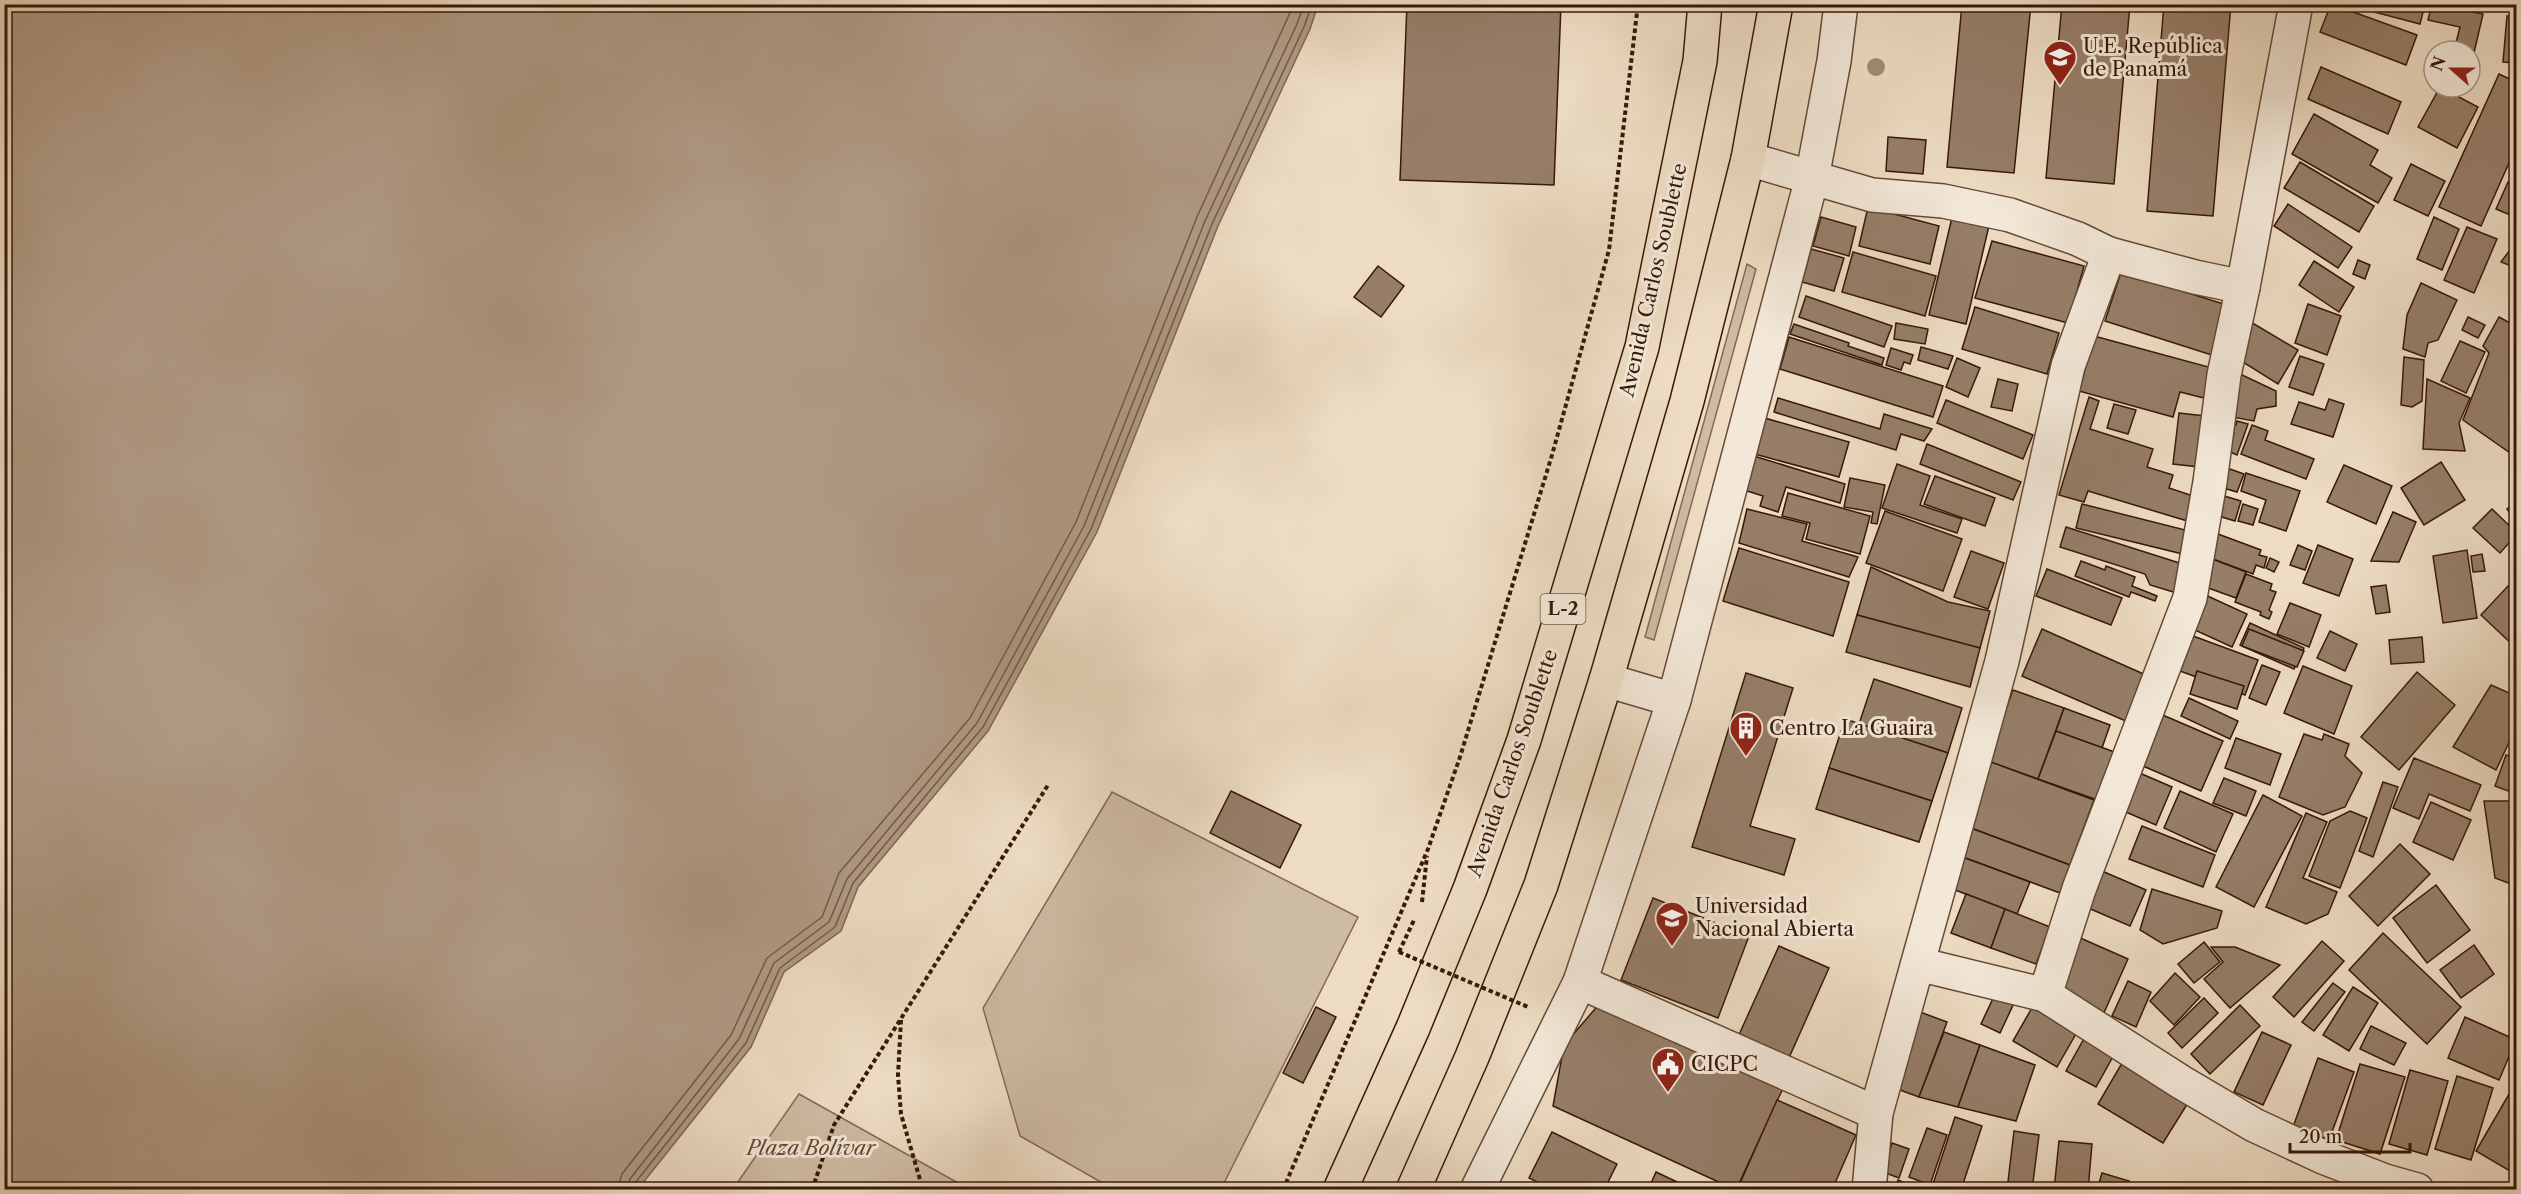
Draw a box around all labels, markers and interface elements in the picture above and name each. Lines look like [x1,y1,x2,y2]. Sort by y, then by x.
place label: U.E. República de Panamá [2083,34,2223,81]
school or university icon: U.E. República de Panamá [2042,39,2078,86]
north arrow [2422,39,2482,99]
text: N [2426,53,2450,74]
street label: Avenida Carlos Soublette [1614,161,1692,400]
road number: L-2 [1540,594,1586,624]
street label: Avenida Carlos Soublette [1461,646,1562,881]
building icon: Centro La Guaira [1728,710,1764,757]
place label: Centro La Guaira [1769,716,1934,740]
place label: Universidad Nacional Abierta [1695,894,1855,941]
school or university icon: Universidad Nacional Abierta [1654,900,1690,947]
public building icon: CICPC [1650,1046,1686,1093]
place label: CICPC [1691,1052,1758,1076]
scale bar [2290,1116,2410,1154]
text: 20 m [2299,1126,2343,1148]
park label: Plaza Bolívar [745,1136,877,1160]

